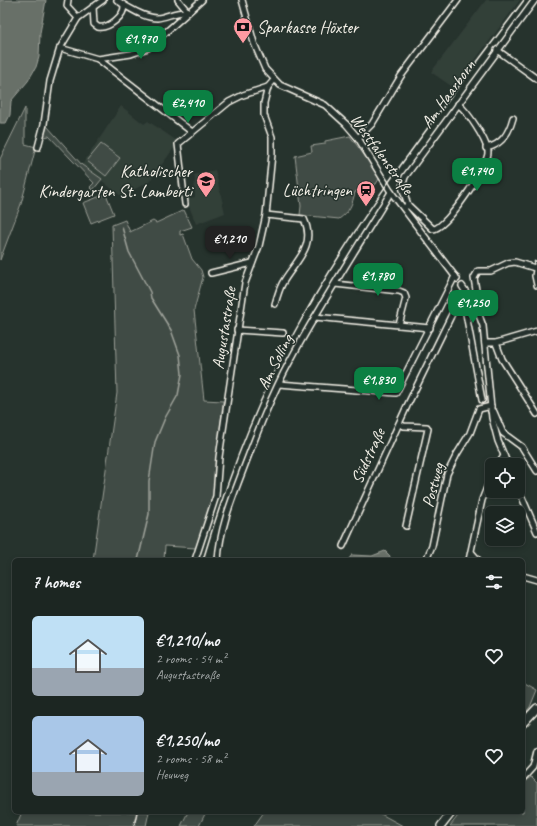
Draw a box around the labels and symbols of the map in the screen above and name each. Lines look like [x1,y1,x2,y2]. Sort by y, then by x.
bank icon: Sparkasse Höxter [232,16,254,44]
place label: Sparkasse Höxter [257,17,360,38]
pin: €1,970 [108,26,174,60]
street label: Am Haarborn [416,55,480,132]
pin: €2,410 [155,90,221,124]
street label: Westfalenstraße [346,110,419,200]
pin: €1,740 [444,158,510,192]
place label: Katholischer Kindergarten St. Lamberti [39,161,195,202]
school or university icon: Katholischer Kindergarten St. Lamberti [195,170,217,198]
station icon: Lüchtringen [355,179,377,207]
place label: Lüchtringen [283,180,353,201]
pin: €1,210 [197,226,263,260]
pin: €1,780 [345,263,411,297]
street label: Augustastraße [207,284,241,370]
pin: €1,250 [440,290,506,324]
street label: Am Solling [252,329,299,393]
pin: €1,830 [346,367,412,401]
street label: Südstraße [346,424,390,487]
street label: Postweg [417,460,449,510]

